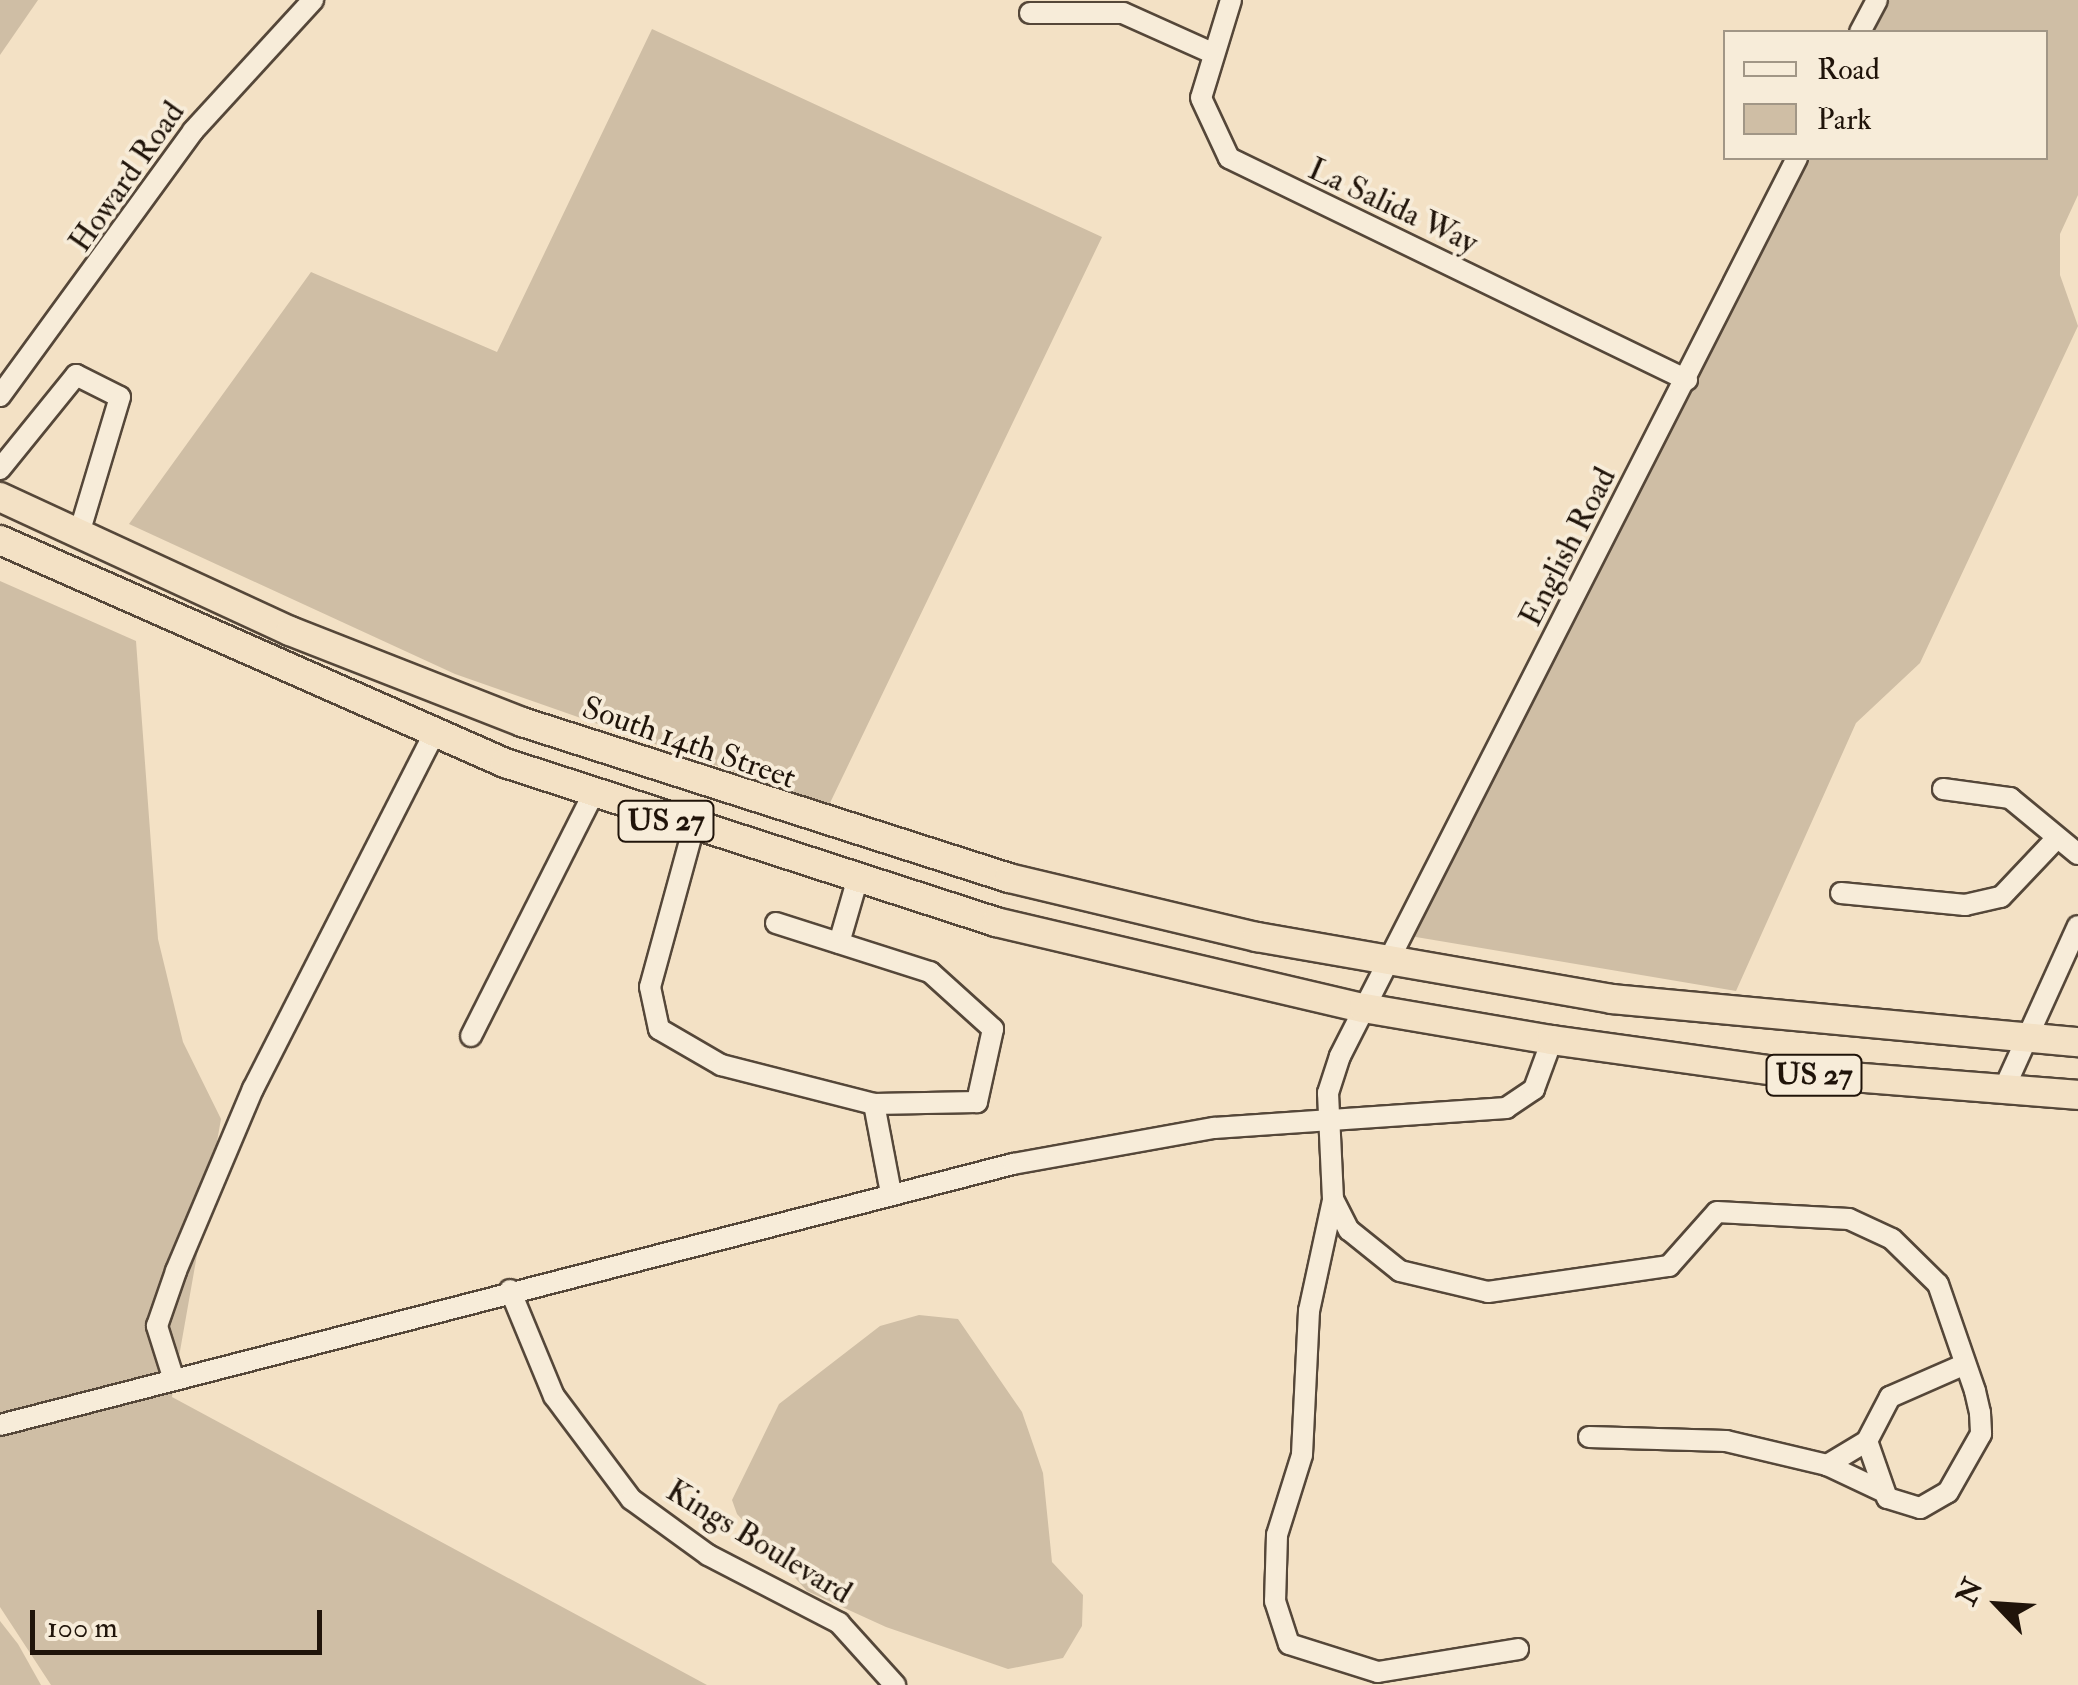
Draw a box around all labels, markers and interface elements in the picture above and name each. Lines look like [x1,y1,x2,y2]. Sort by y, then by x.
legend [1723,30,2048,160]
text: Road [1817,51,1880,88]
street label: Howard Road [61,94,193,260]
text: Park [1817,101,1872,138]
street label: La Salida Way [1302,150,1484,262]
street label: English Road [1512,461,1624,633]
street label: South 14th Street [577,689,801,797]
road number: US 27 [616,796,716,846]
road number: US 27 [1764,1050,1864,1100]
street label: Kings Boulevard [659,1472,859,1612]
north arrow [1948,1555,2048,1655]
text: N [1949,1573,1992,1611]
scale bar [35,1590,328,1652]
text: 100 m [47,1609,118,1646]

